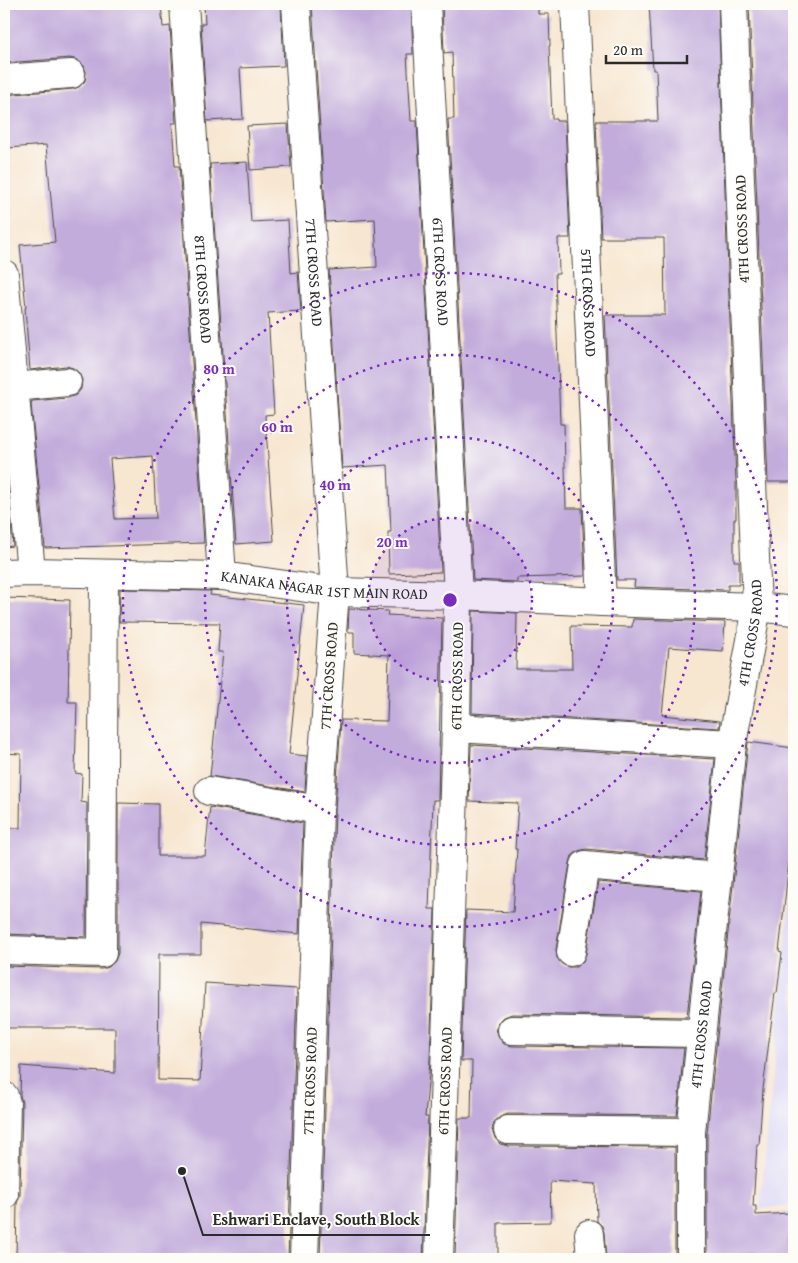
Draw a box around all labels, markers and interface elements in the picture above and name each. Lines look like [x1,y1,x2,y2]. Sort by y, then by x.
scale bar [606,32,687,64]
text: 20 m [613,39,644,60]
street label: 4TH CROSS ROAD [729,175,754,283]
street label: 6TH CROSS ROAD [428,217,454,326]
street label: 7TH CROSS ROAD [300,218,328,327]
street label: 8TH CROSS ROAD [189,235,218,344]
street label: 5TH CROSS ROAD [576,248,602,357]
text: 80 m [203,358,235,379]
text: 60 m [261,416,293,437]
text: 40 m [319,474,351,495]
text: 20 m [376,531,408,552]
street label: KANAKA NAGAR 1ST MAIN ROAD [220,565,428,604]
street label: 4TH CROSS ROAD [732,579,767,688]
centre of rings [441,591,459,609]
street label: 7TH CROSS ROAD [314,621,343,731]
street label: 6TH CROSS ROAD [445,622,468,730]
street label: 4TH CROSS ROAD [685,979,717,1089]
street label: 7TH CROSS ROAD [297,1027,322,1135]
street label: 6TH CROSS ROAD [432,1027,457,1135]
callout: Eshwari Enclave, South Block [203,1204,430,1235]
text: Eshwari Enclave, South Block [213,1207,420,1231]

